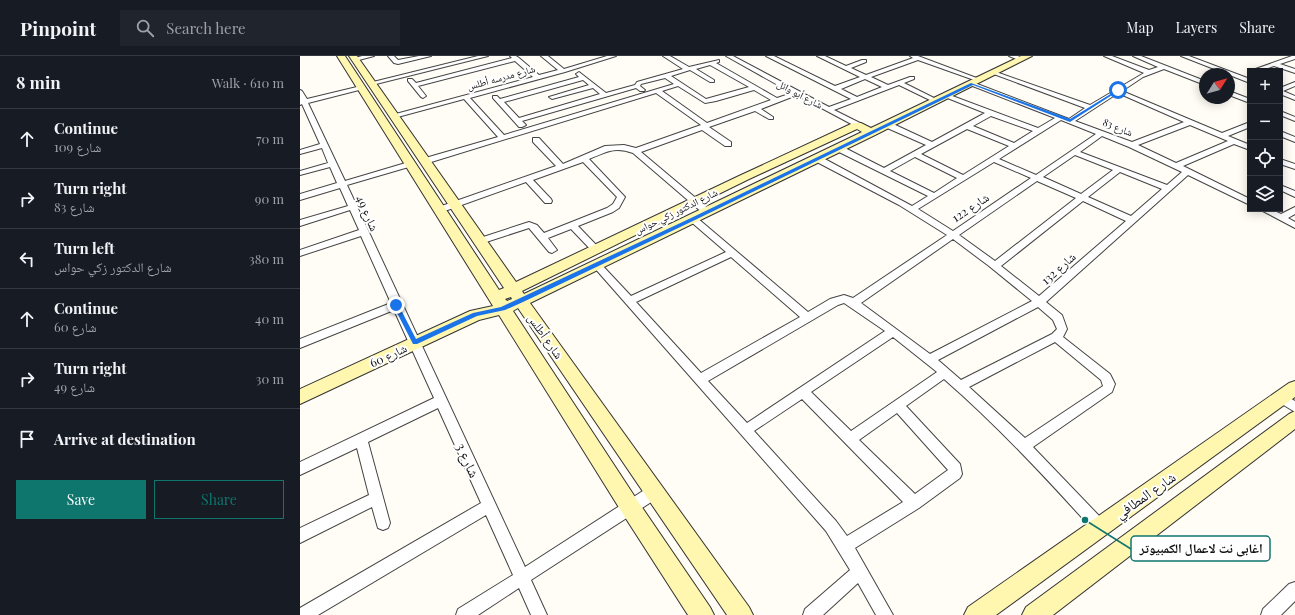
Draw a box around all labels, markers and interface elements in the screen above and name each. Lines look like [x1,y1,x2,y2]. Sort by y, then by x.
search box [120,10,400,46]
text: Pinpoint [20,15,96,41]
icon: search [134,17,156,39]
text: Search here [166,18,246,38]
text: Map [1126,18,1154,37]
text: Layers [1176,18,1217,37]
text: Share [1239,18,1275,37]
street label: شارع مدرسه أطلس [465,61,537,93]
north arrow [1199,68,1235,104]
map controls [1247,68,1283,212]
button: + [1247,68,1283,104]
text: 8 min [16,71,61,93]
text: Walk · 610 m [212,74,284,91]
street label: شارع أبو وائل [775,76,826,112]
route start [1109,81,1127,99]
button: − [1247,104,1283,140]
street label: شارع 83 [1101,115,1135,139]
text: Continue [54,118,118,138]
icon: ahead [16,128,38,150]
text: 70 m [256,130,284,147]
text: شارع 109 [54,138,101,155]
button: locate [1247,140,1283,176]
button: layers [1247,176,1283,212]
text: Turn right [54,178,127,198]
street label: شارع الدكتور زكي حواس [632,185,721,239]
icon: right [16,188,38,210]
street label: شارع 122 [948,189,992,226]
text: 90 m [255,190,284,207]
street label: شارع 49 [352,192,383,234]
text: شارع 83 [54,198,94,215]
text: Turn left [54,238,115,258]
icon: left [16,248,38,270]
street label: شارع 132 [1037,248,1079,288]
text: 380 m [249,250,284,267]
text: شارع الدكتور زكي حواس [54,258,172,275]
route end [387,296,405,314]
text: Continue [54,298,118,318]
icon: ahead [16,308,38,330]
text: 40 m [255,310,284,327]
street label: شارع أطلس [524,310,567,362]
text: شارع 60 [54,318,96,335]
street label: شارع 60 [367,339,410,371]
text: Turn right [54,358,127,378]
icon: right [16,368,38,390]
text: 30 m [256,370,284,387]
text: شارع 49 [54,378,95,395]
icon: arrive [16,428,38,450]
text: Arrive at destination [54,429,196,449]
street label: شارع 3 [451,439,484,481]
street label: شارع المطافي [1111,467,1181,525]
button: Save [16,480,146,519]
button: Share [154,480,284,519]
callout: اغابى نت لاعمال الكمبيوتر [1131,536,1270,561]
text: اغابى نت لاعمال الكمبيوتر [1138,539,1263,557]

